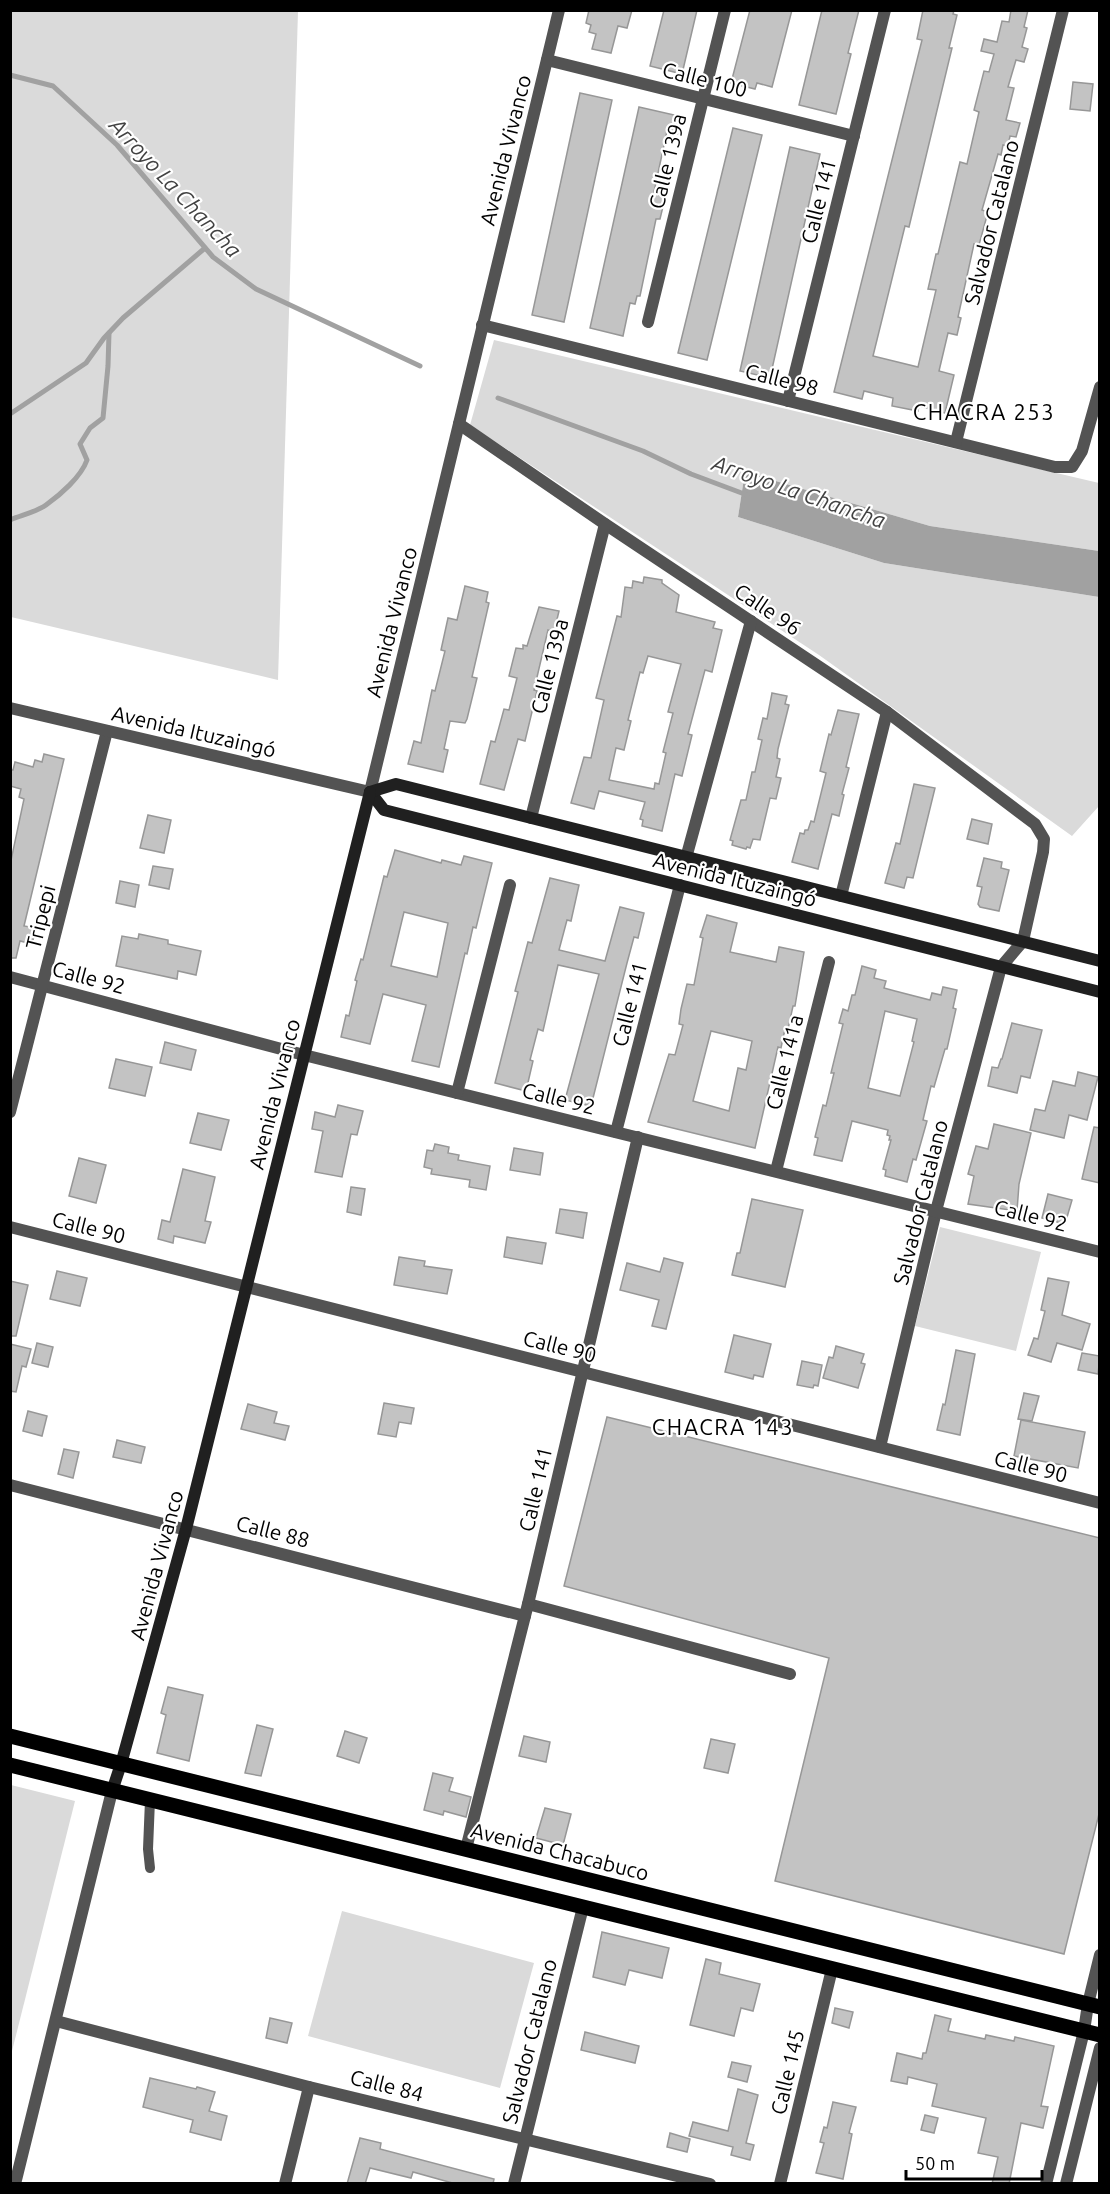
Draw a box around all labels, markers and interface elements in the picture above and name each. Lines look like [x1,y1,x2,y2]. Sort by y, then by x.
street label: Calle 100 [660,57,750,101]
street label: Avenida Vivanco [475,72,535,228]
water label: Arroyo La Chancha [104,111,247,262]
street label: Calle 139a [644,111,690,211]
street label: Salvador Catalano [959,137,1023,307]
street label: Calle 141 [796,156,840,246]
street label: Calle 98 [743,358,821,400]
district label: CHACRA 253 [913,399,1055,424]
water label: Arroyo La Chancha [708,449,889,532]
street label: Avenida Vivanco [361,544,421,700]
street label: Calle 96 [730,578,806,640]
street label: Calle 139a [526,616,572,716]
street label: Avenida Ituzaingó [110,700,278,762]
street label: Avenida Ituzaingó [651,847,819,911]
street label: Tripepi [20,882,60,952]
street label: Calle 92 [50,956,128,998]
street label: Calle 141 [607,959,651,1049]
street label: Calle 141a [761,1012,807,1112]
street label: Avenida Vivanco [244,1016,304,1172]
street label: Calle 92 [520,1077,598,1119]
street label: Salvador Catalano [888,1117,952,1287]
street label: Calle 92 [992,1194,1070,1236]
street label: Calle 90 [50,1206,128,1248]
street label: Calle 90 [521,1325,599,1367]
district label: CHACRA 143 [652,1414,794,1439]
street label: Calle 141 [514,1444,556,1534]
street label: Calle 90 [992,1445,1070,1487]
street label: Avenida Vivanco [124,1487,188,1643]
street label: Calle 88 [234,1510,312,1552]
street label: Avenida Chacabuco [469,1817,651,1885]
street label: Salvador Catalano [497,1956,561,2126]
street label: Calle 145 [766,2027,808,2117]
street label: Calle 84 [348,2064,426,2106]
scale bar [906,2143,1042,2181]
text: 50 m [915,2153,955,2173]

